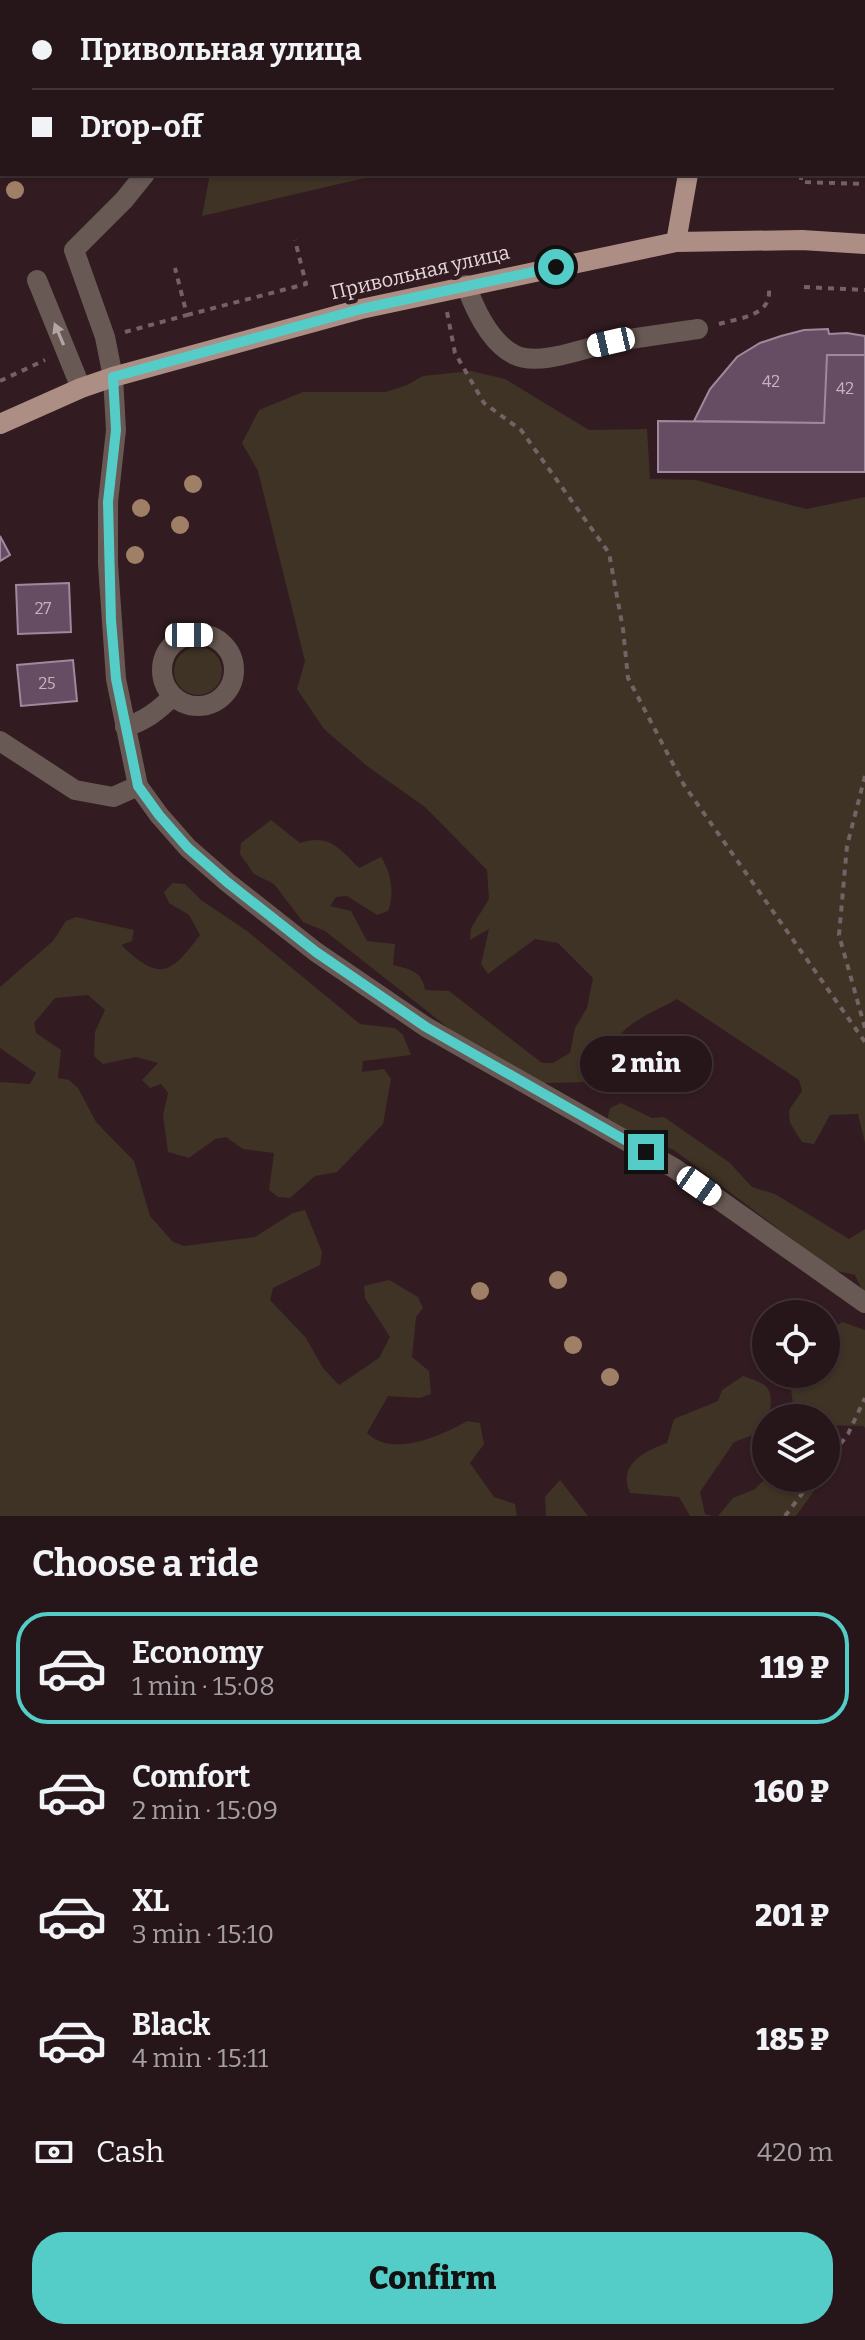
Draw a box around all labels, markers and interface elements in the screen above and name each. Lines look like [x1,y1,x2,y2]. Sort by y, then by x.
text: Привольная улица [80,32,362,68]
text: Drop-off [80,109,202,145]
street label: Привольная улица [328,240,512,304]
route start [538,249,574,285]
one-way arrow [53,322,66,346]
car [585,325,637,359]
house number: 42 [762,372,780,391]
house number: 42 [836,379,854,398]
house number: 27 [35,599,51,618]
car [165,623,213,647]
house number: 25 [38,674,56,693]
callout: 2 min [580,1036,712,1092]
text: 2 min [611,1048,681,1079]
route end [628,1134,664,1170]
car [672,1162,726,1210]
map controls [752,1300,840,1492]
button: locate [752,1300,840,1388]
button: layers [752,1404,840,1492]
text: Choose a ride [32,1542,259,1586]
icon: car [36,1632,108,1704]
text: Economy [132,1635,263,1671]
text: 119 ₽ [760,1650,829,1686]
text: 1 min · 15:08 [132,1671,275,1702]
icon: car [36,1756,108,1828]
text: Comfort [132,1759,250,1795]
text: 160 ₽ [754,1774,829,1810]
text: 2 min · 15:09 [132,1795,278,1826]
icon: car [36,1880,108,1952]
text: XL [132,1883,169,1919]
text: 201 ₽ [755,1898,829,1934]
text: 3 min · 15:10 [132,1919,274,1950]
icon: car [36,2004,108,2076]
text: Black [132,2007,210,2043]
text: 185 ₽ [756,2022,829,2058]
text: 4 min · 15:11 [132,2043,268,2074]
icon: cash [32,2130,76,2174]
text: Cash [96,2134,164,2170]
text: 420 m [757,2137,833,2168]
button: Confirm [32,2232,833,2324]

